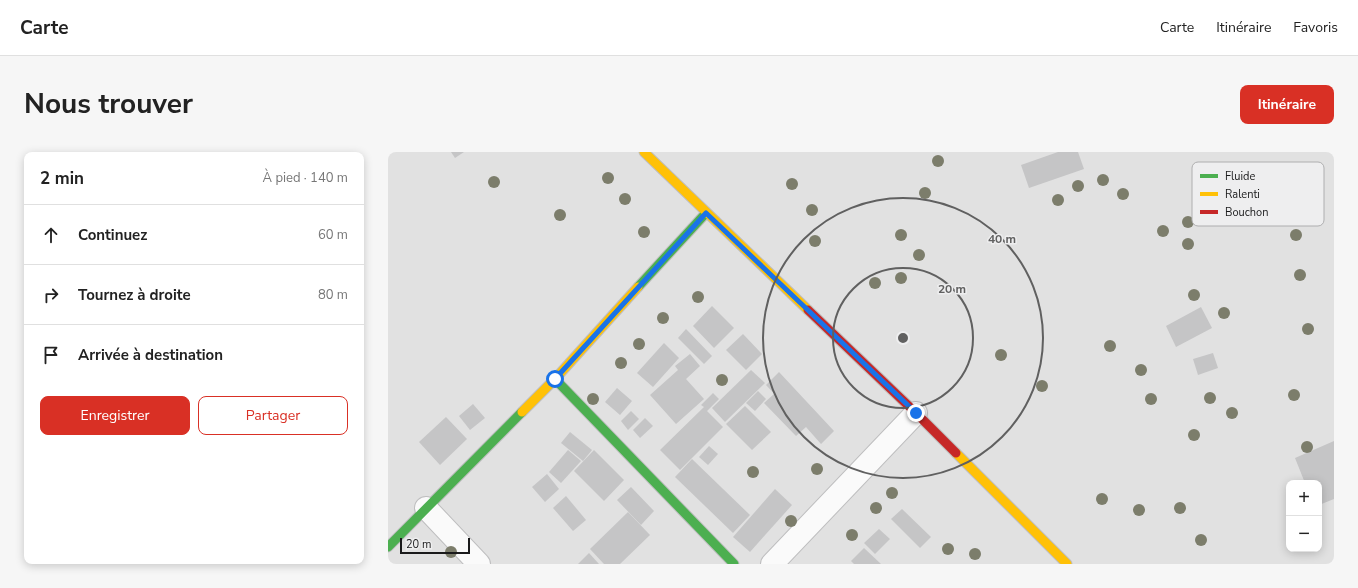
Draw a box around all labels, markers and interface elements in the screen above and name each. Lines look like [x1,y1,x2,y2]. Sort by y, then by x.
text: Carte [20,15,68,41]
text: Carte [1160,18,1194,37]
text: Itinéraire [1216,18,1271,37]
text: Favoris [1293,18,1338,37]
text: Nous trouver [24,85,193,123]
button: Itinéraire [1240,85,1334,124]
legend [1192,162,1324,226]
text: 2 min [40,167,84,190]
text: À pied · 140 m [263,169,348,187]
text: Fluide [1225,169,1255,184]
text: Ralenti [1225,187,1260,202]
text: Bouchon [1225,205,1268,220]
icon: ahead [40,224,62,246]
text: Continuez [78,225,147,245]
text: 60 m [318,226,348,244]
text: 40 m [988,231,1016,247]
text: 20 m [938,281,966,297]
icon: right [40,284,62,306]
text: Tournez à droite [78,285,191,305]
text: 80 m [318,286,348,304]
centre of rings [896,331,910,345]
icon: arrive [40,344,62,366]
text: Arrivée à destination [78,345,223,365]
route start [546,370,564,388]
button: Enregistrer [40,396,190,435]
button: Partager [198,396,348,435]
route end [907,404,925,422]
map controls [1286,480,1322,552]
button: + [1286,480,1322,516]
button: − [1286,516,1322,552]
scale bar [400,536,470,555]
text: 20 m [406,537,431,552]

